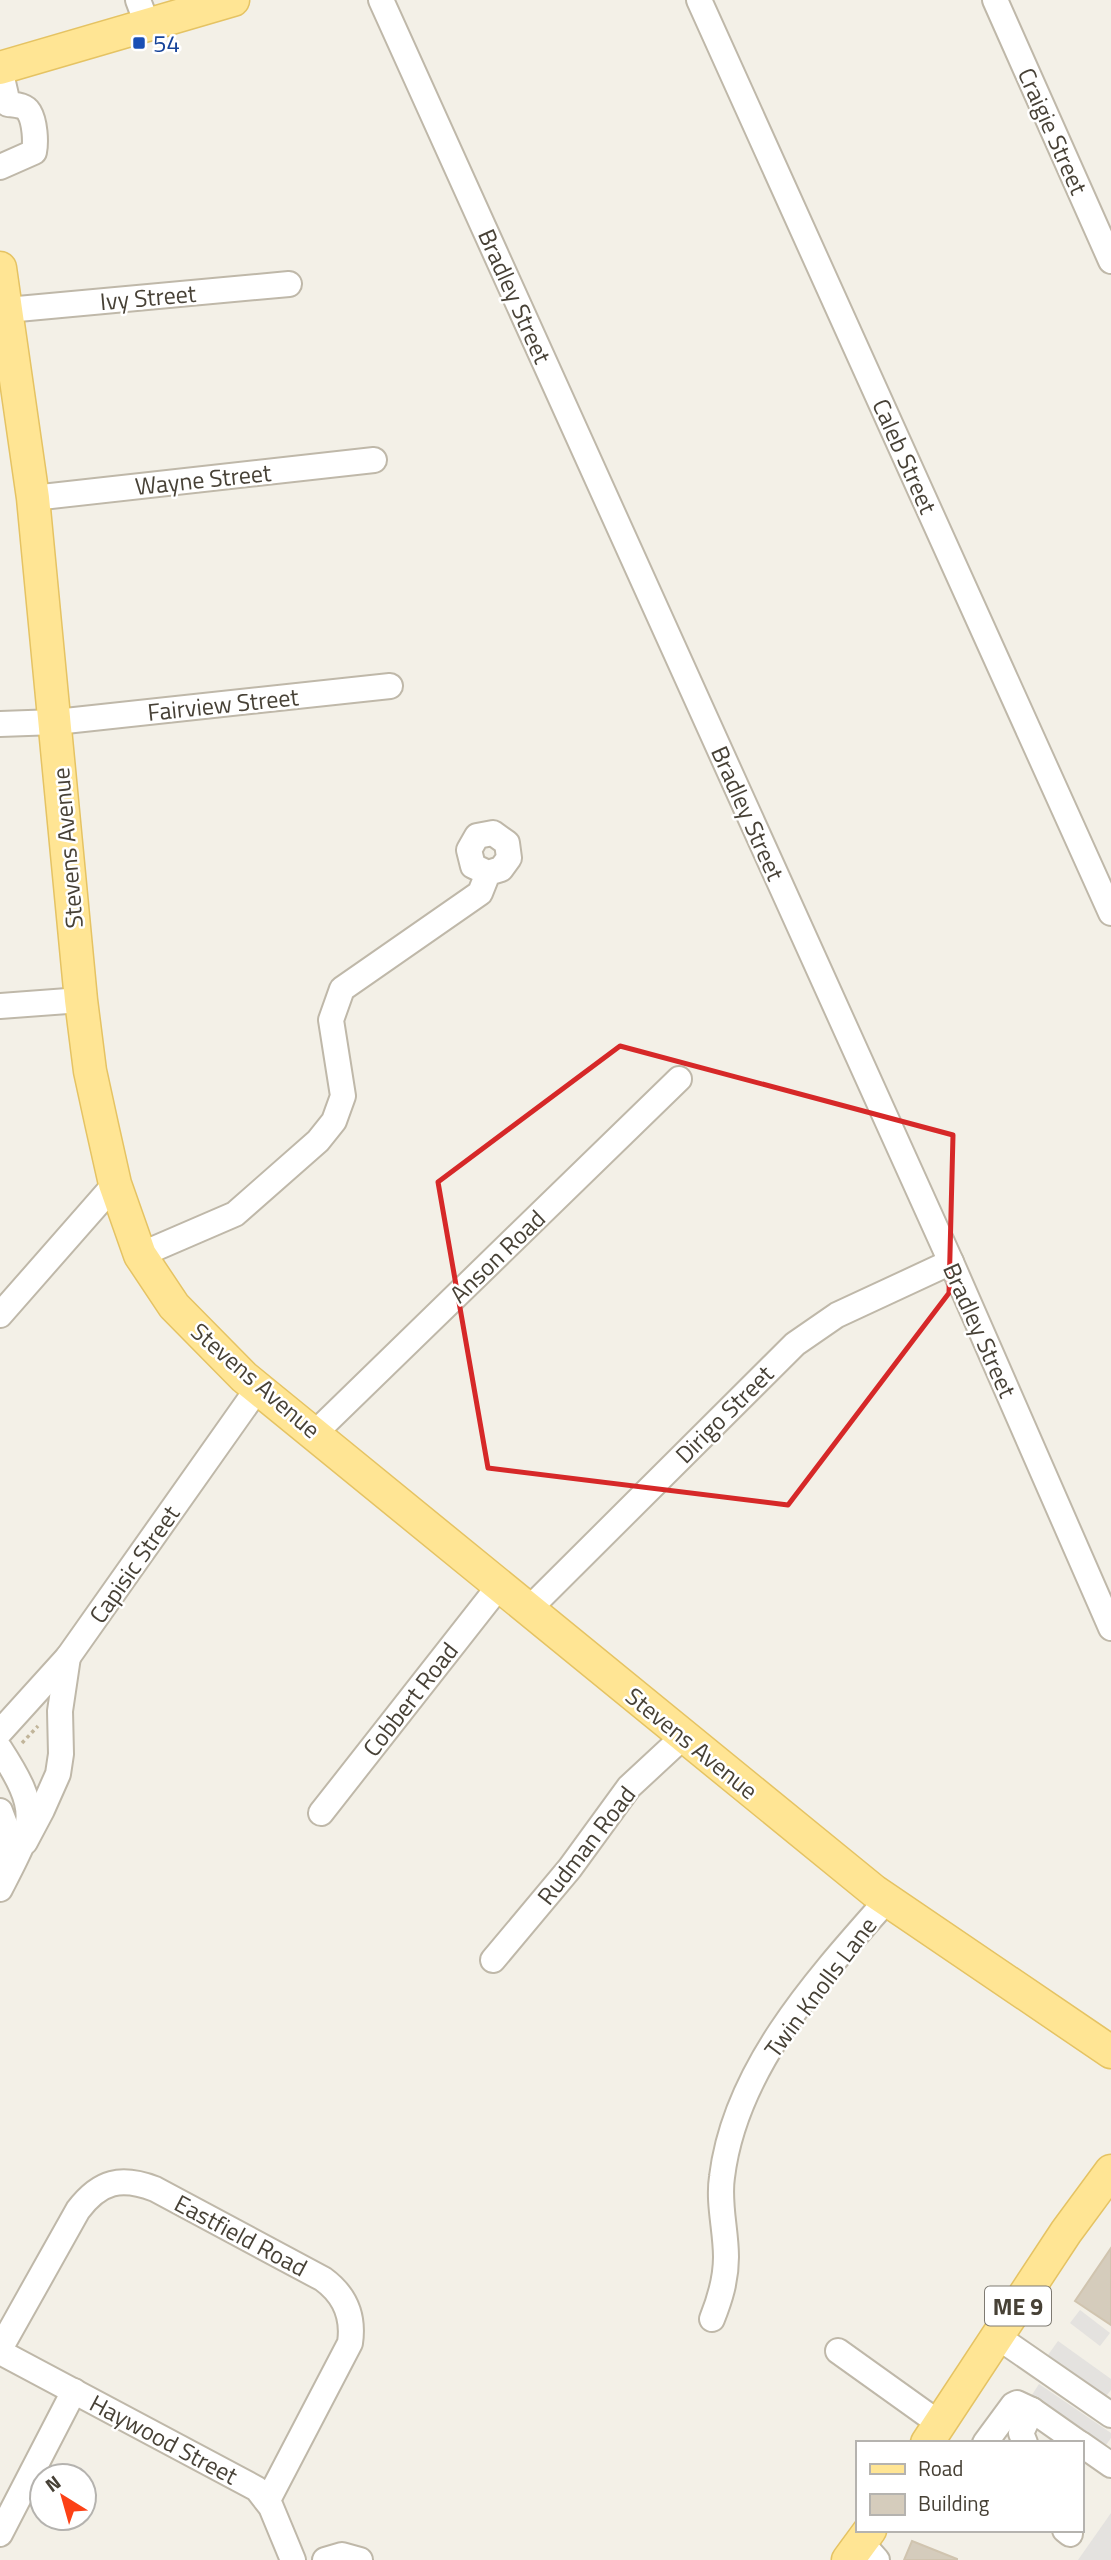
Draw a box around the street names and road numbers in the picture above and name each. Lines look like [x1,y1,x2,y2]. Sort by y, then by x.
street label: Craigie Street [1009,62,1097,201]
street label: Bradley Street [469,223,561,370]
street label: Ivy Street [99,275,198,319]
street label: Caleb Street [864,393,947,520]
street label: Wayne Street [133,454,273,504]
street label: Fairview Street [146,678,301,730]
street label: Bradley Street [702,740,794,887]
street label: Stevens Avenue [42,766,92,930]
street label: Anson Road [441,1201,553,1311]
street label: Bradley Street [934,1257,1026,1404]
street label: Stevens Avenue [183,1314,329,1446]
street label: Dirigo Street [667,1356,782,1471]
street label: Capisic Street [80,1497,188,1630]
street label: Cobbert Road [354,1634,466,1764]
street label: Stevens Avenue [618,1678,766,1808]
street label: Rudman Road [528,1778,644,1912]
street label: Twin Knolls Lane [755,1909,885,2065]
street label: Eastfield Road [168,2185,314,2285]
road number: ME 9 [985,2286,1051,2326]
street label: Haywood Street [84,2385,245,2493]

